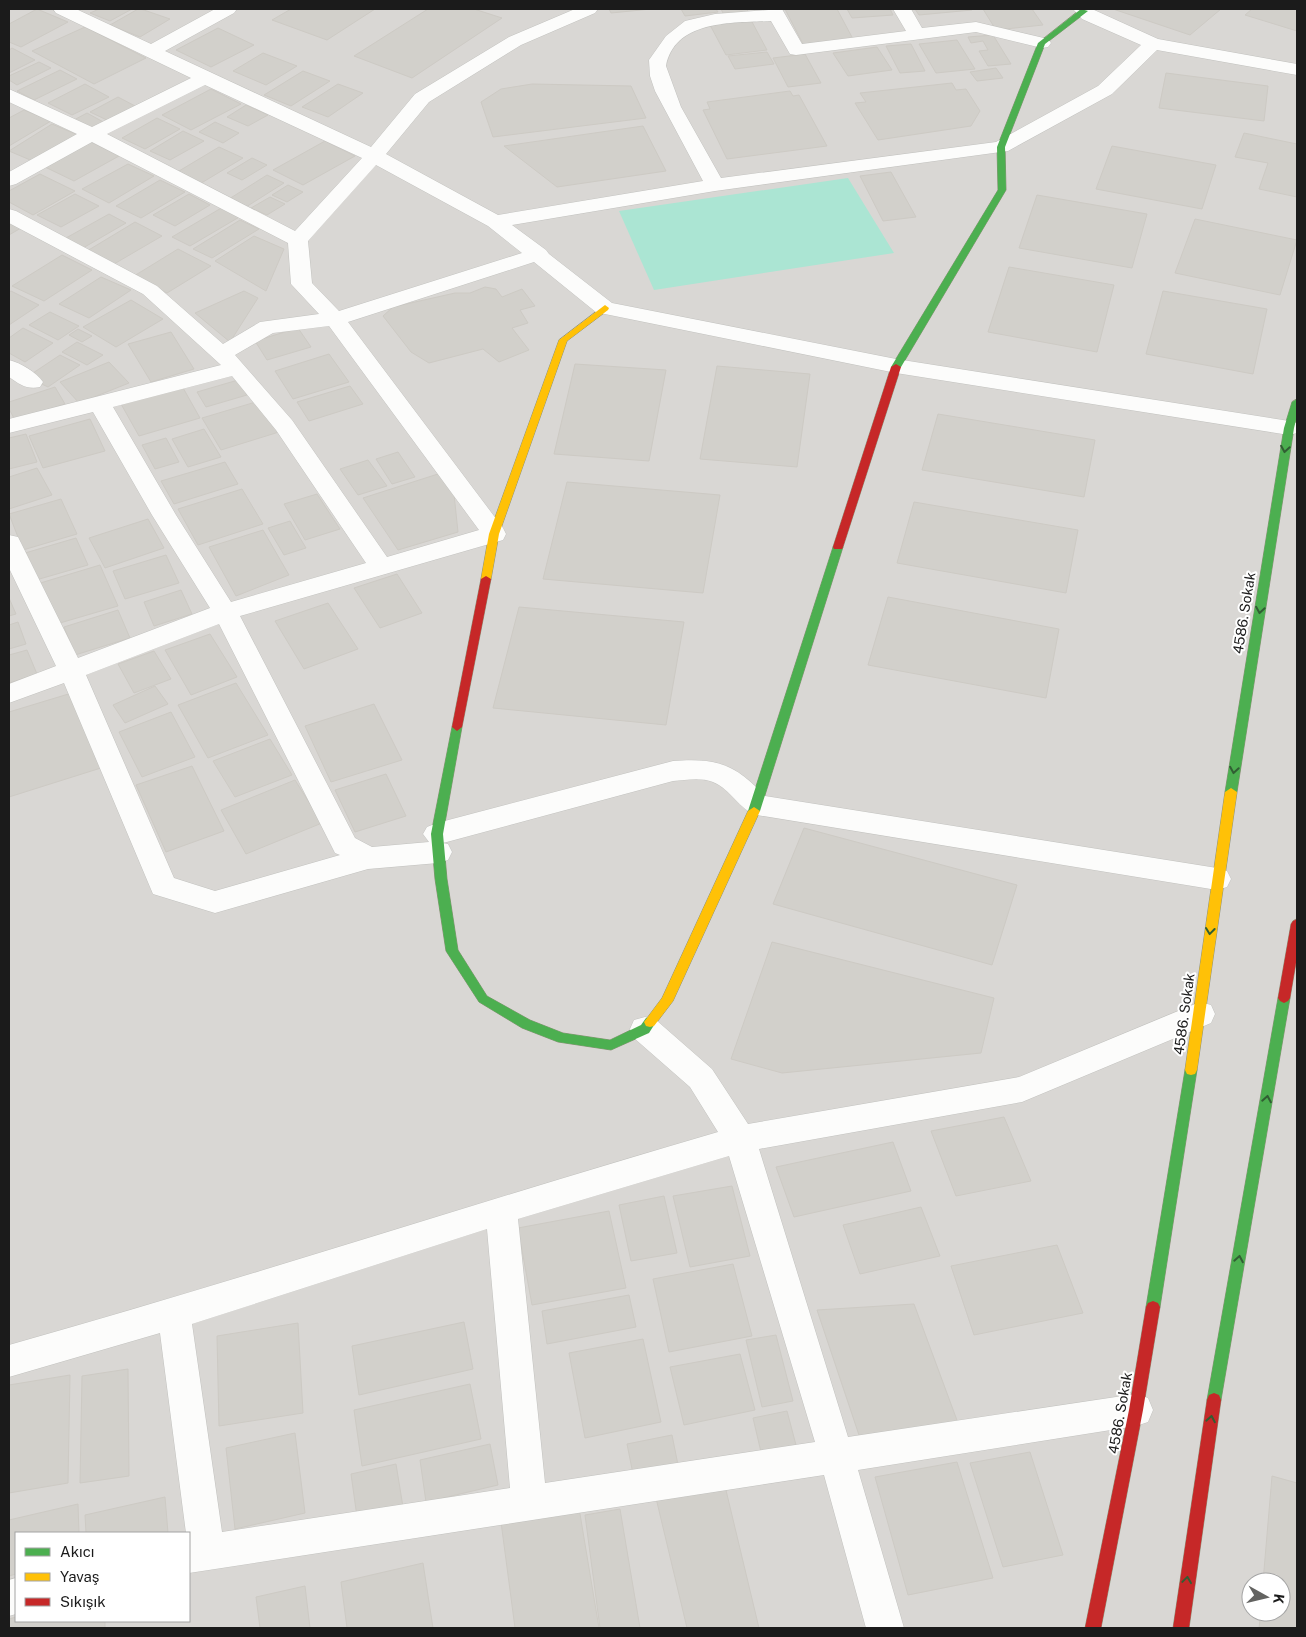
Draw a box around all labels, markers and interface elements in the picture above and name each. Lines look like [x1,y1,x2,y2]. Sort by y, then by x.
one-way arrow [1281,445,1291,453]
street label: 4586. Sokak [1230,571,1258,655]
one-way arrow [1255,605,1265,614]
one-way arrow [1229,766,1240,774]
one-way arrow [1205,927,1216,935]
street label: 4586. Sokak [1170,972,1198,1056]
one-way arrow [1261,1095,1271,1103]
one-way arrow [1233,1255,1243,1263]
street label: 4586. Sokak [1105,1371,1135,1455]
one-way arrow [1205,1415,1215,1424]
legend [15,1532,190,1622]
text: Akıcı [60,1543,94,1560]
text: Yavaş [60,1568,99,1585]
north arrow [1241,1572,1291,1622]
one-way arrow [1182,1576,1192,1584]
text: Sıkışık [60,1593,106,1610]
text: K [1270,1593,1287,1605]

